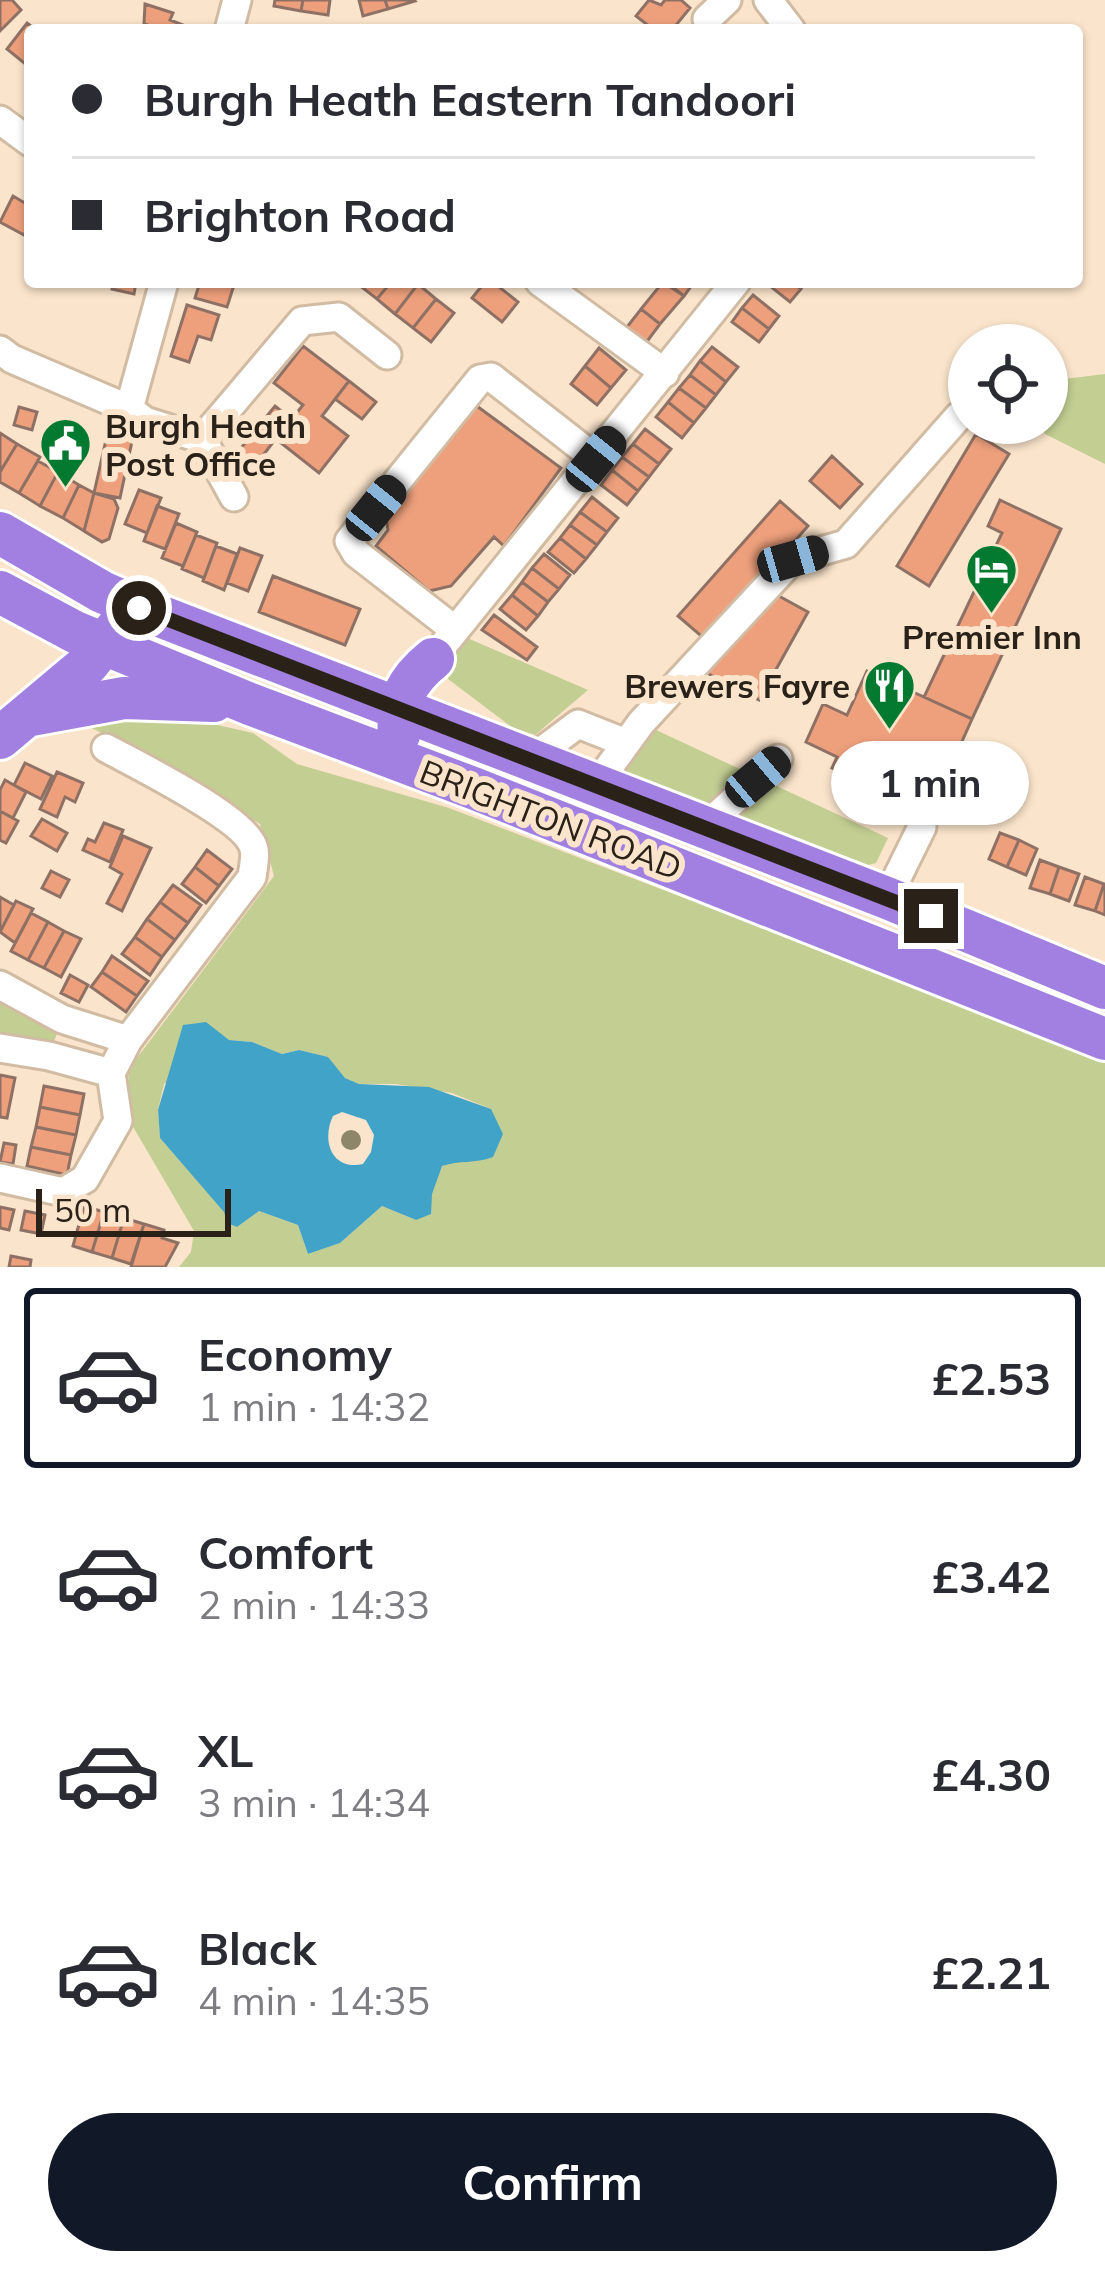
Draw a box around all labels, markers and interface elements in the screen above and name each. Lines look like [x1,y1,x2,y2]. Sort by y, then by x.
text: Burgh Heath Eastern Tandoori [144,71,796,127]
text: Brighton Road [144,187,456,243]
map controls [948,324,1068,444]
button: locate [948,324,1068,444]
place label: Burgh Heath Post Office [105,405,306,484]
public building icon: Burgh Heath Post Office [38,416,94,490]
car [559,420,633,498]
car [339,469,413,547]
car [753,532,833,586]
hotel icon: Premier Inn [964,541,1020,615]
route start [112,581,166,635]
place label: Premier Inn [902,616,1082,657]
restaurant icon: Brewers Fayre [861,657,917,731]
place label: Brewers Fayre [624,665,850,706]
car [719,740,797,814]
callout: 1 min [832,742,1030,826]
street label: BRIGHTON ROAD [414,750,688,888]
text: 1 min [879,758,981,807]
route end [904,889,958,943]
scale bar [36,1183,231,1236]
text: 50 m [54,1189,131,1230]
icon: car [54,1324,162,1432]
text: Economy [198,1326,392,1382]
text: £2.53 [932,1350,1051,1406]
text: 1 min · 14:32 [198,1382,430,1431]
icon: car [54,1522,162,1630]
text: Comfort [198,1524,373,1580]
text: £3.42 [932,1548,1051,1604]
text: 2 min · 14:33 [198,1580,430,1629]
icon: car [54,1720,162,1828]
text: XL [198,1722,253,1778]
text: £4.30 [932,1746,1051,1802]
text: 3 min · 14:34 [198,1778,430,1827]
icon: car [54,1918,162,2026]
text: Black [198,1920,316,1976]
text: £2.21 [932,1944,1051,2000]
text: 4 min · 14:35 [198,1976,430,2025]
button: Confirm [48,2113,1057,2251]

